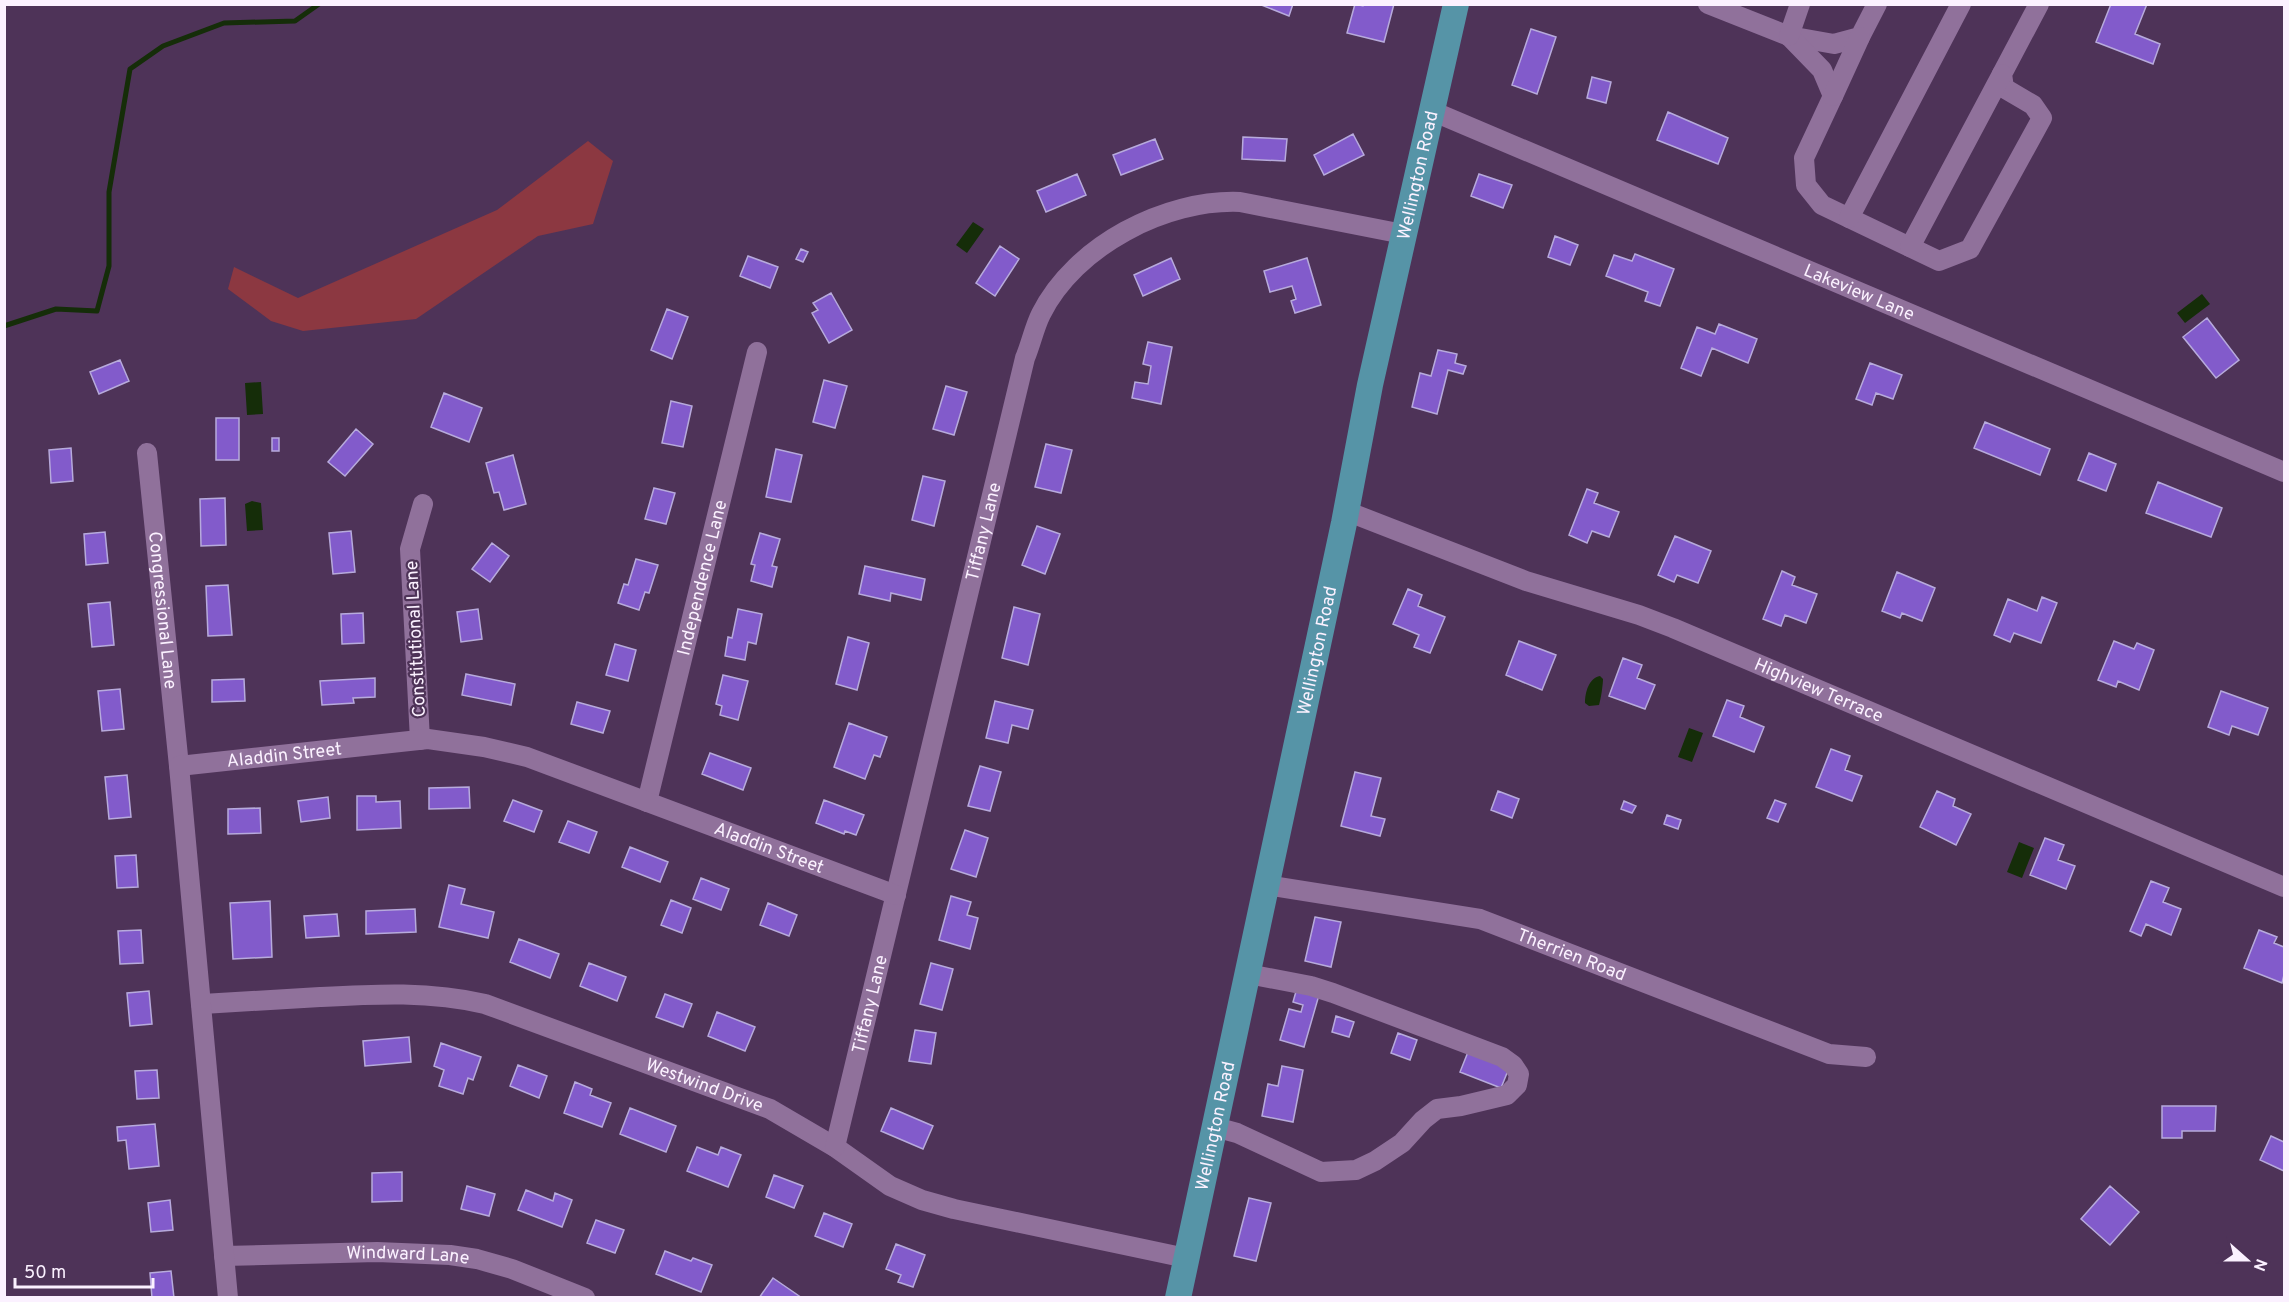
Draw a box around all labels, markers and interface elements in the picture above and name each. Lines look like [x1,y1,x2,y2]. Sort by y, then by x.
street label: Wellington Road [1393,109,1445,242]
street label: Lakeview Lane [1800,260,1918,327]
street label: Tiffany Lane [962,480,1008,584]
street label: Independence Lane [673,498,733,658]
street label: Congressional Lane [142,530,181,690]
street label: Constitutional Lane [401,560,432,718]
street label: Wellington Road [1293,584,1343,718]
street label: Highview Terrace [1750,654,1886,729]
street label: Aladdin Street [226,738,343,774]
street label: Aladdin Street [711,818,827,880]
street label: Therrien Road [1513,924,1629,987]
street label: Tiffany Lane [848,953,894,1056]
street label: Westwind Drive [642,1054,766,1119]
street label: Wellington Road [1191,1059,1241,1193]
north arrow [2217,1230,2277,1290]
street label: Windward Lane [346,1242,471,1271]
scale bar [15,1251,153,1289]
text: N [2248,1256,2271,1274]
text: 50 m [24,1262,66,1285]

